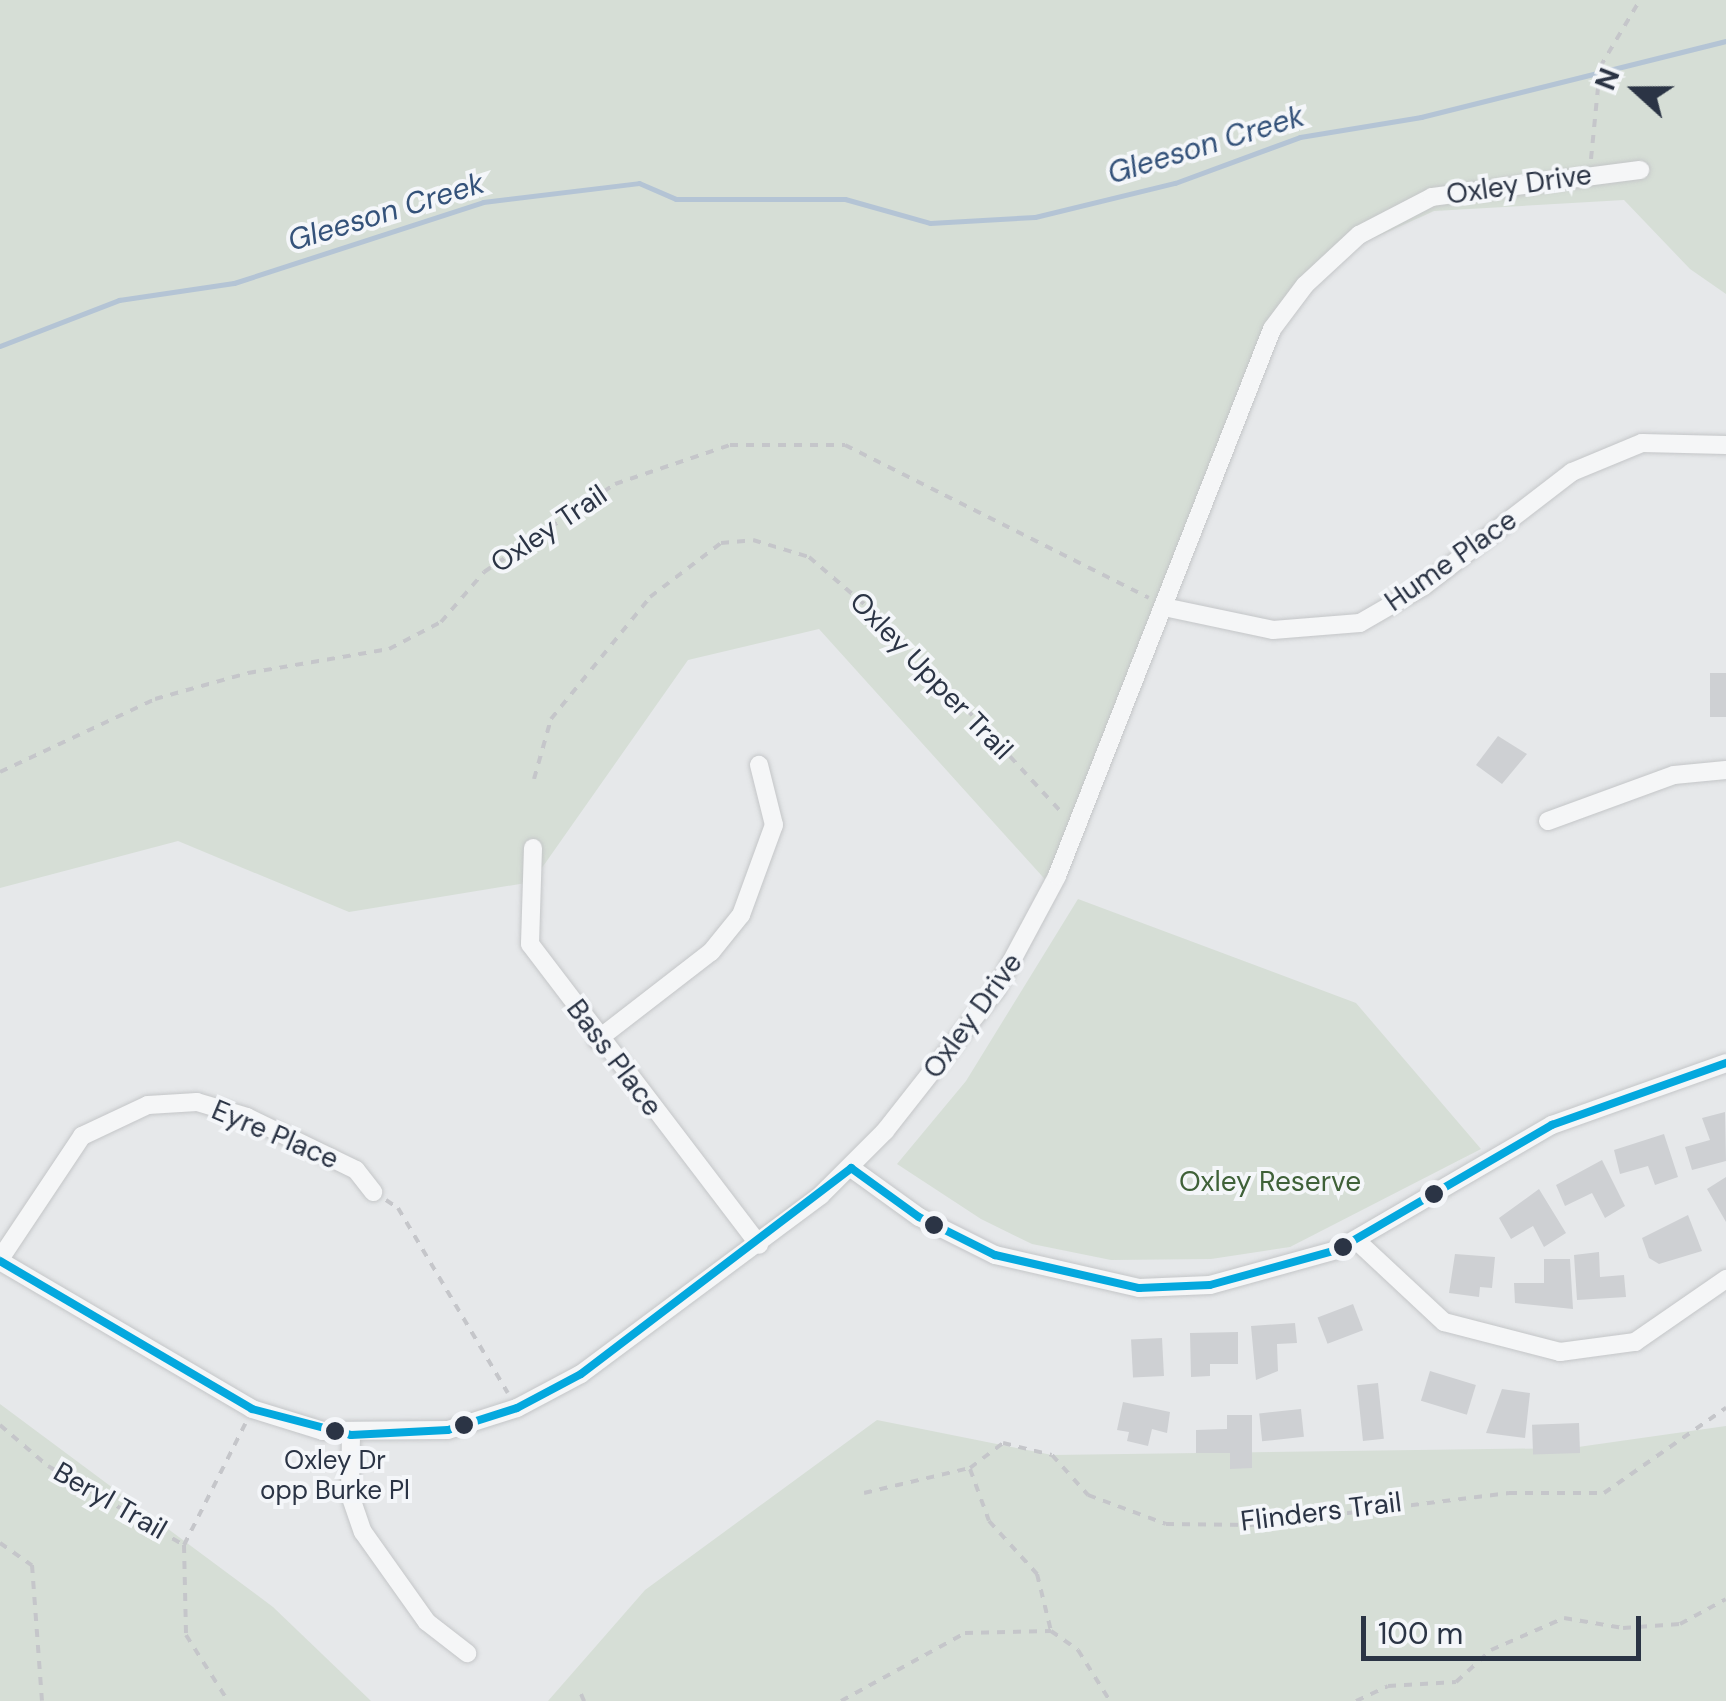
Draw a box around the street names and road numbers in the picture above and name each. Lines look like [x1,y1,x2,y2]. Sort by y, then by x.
street label: Oxley Drive [1444,158,1594,212]
street label: Oxley Trail [485,478,613,580]
street label: Hume Place [1379,503,1523,619]
street label: Oxley Upper Trail [843,585,1019,767]
street label: Oxley Drive [916,947,1030,1085]
street label: Bass Place [559,993,669,1123]
street label: Eyre Place [207,1093,343,1177]
street label: Beryl Trail [47,1455,173,1547]
street label: Flinders Trail [1239,1485,1403,1539]

